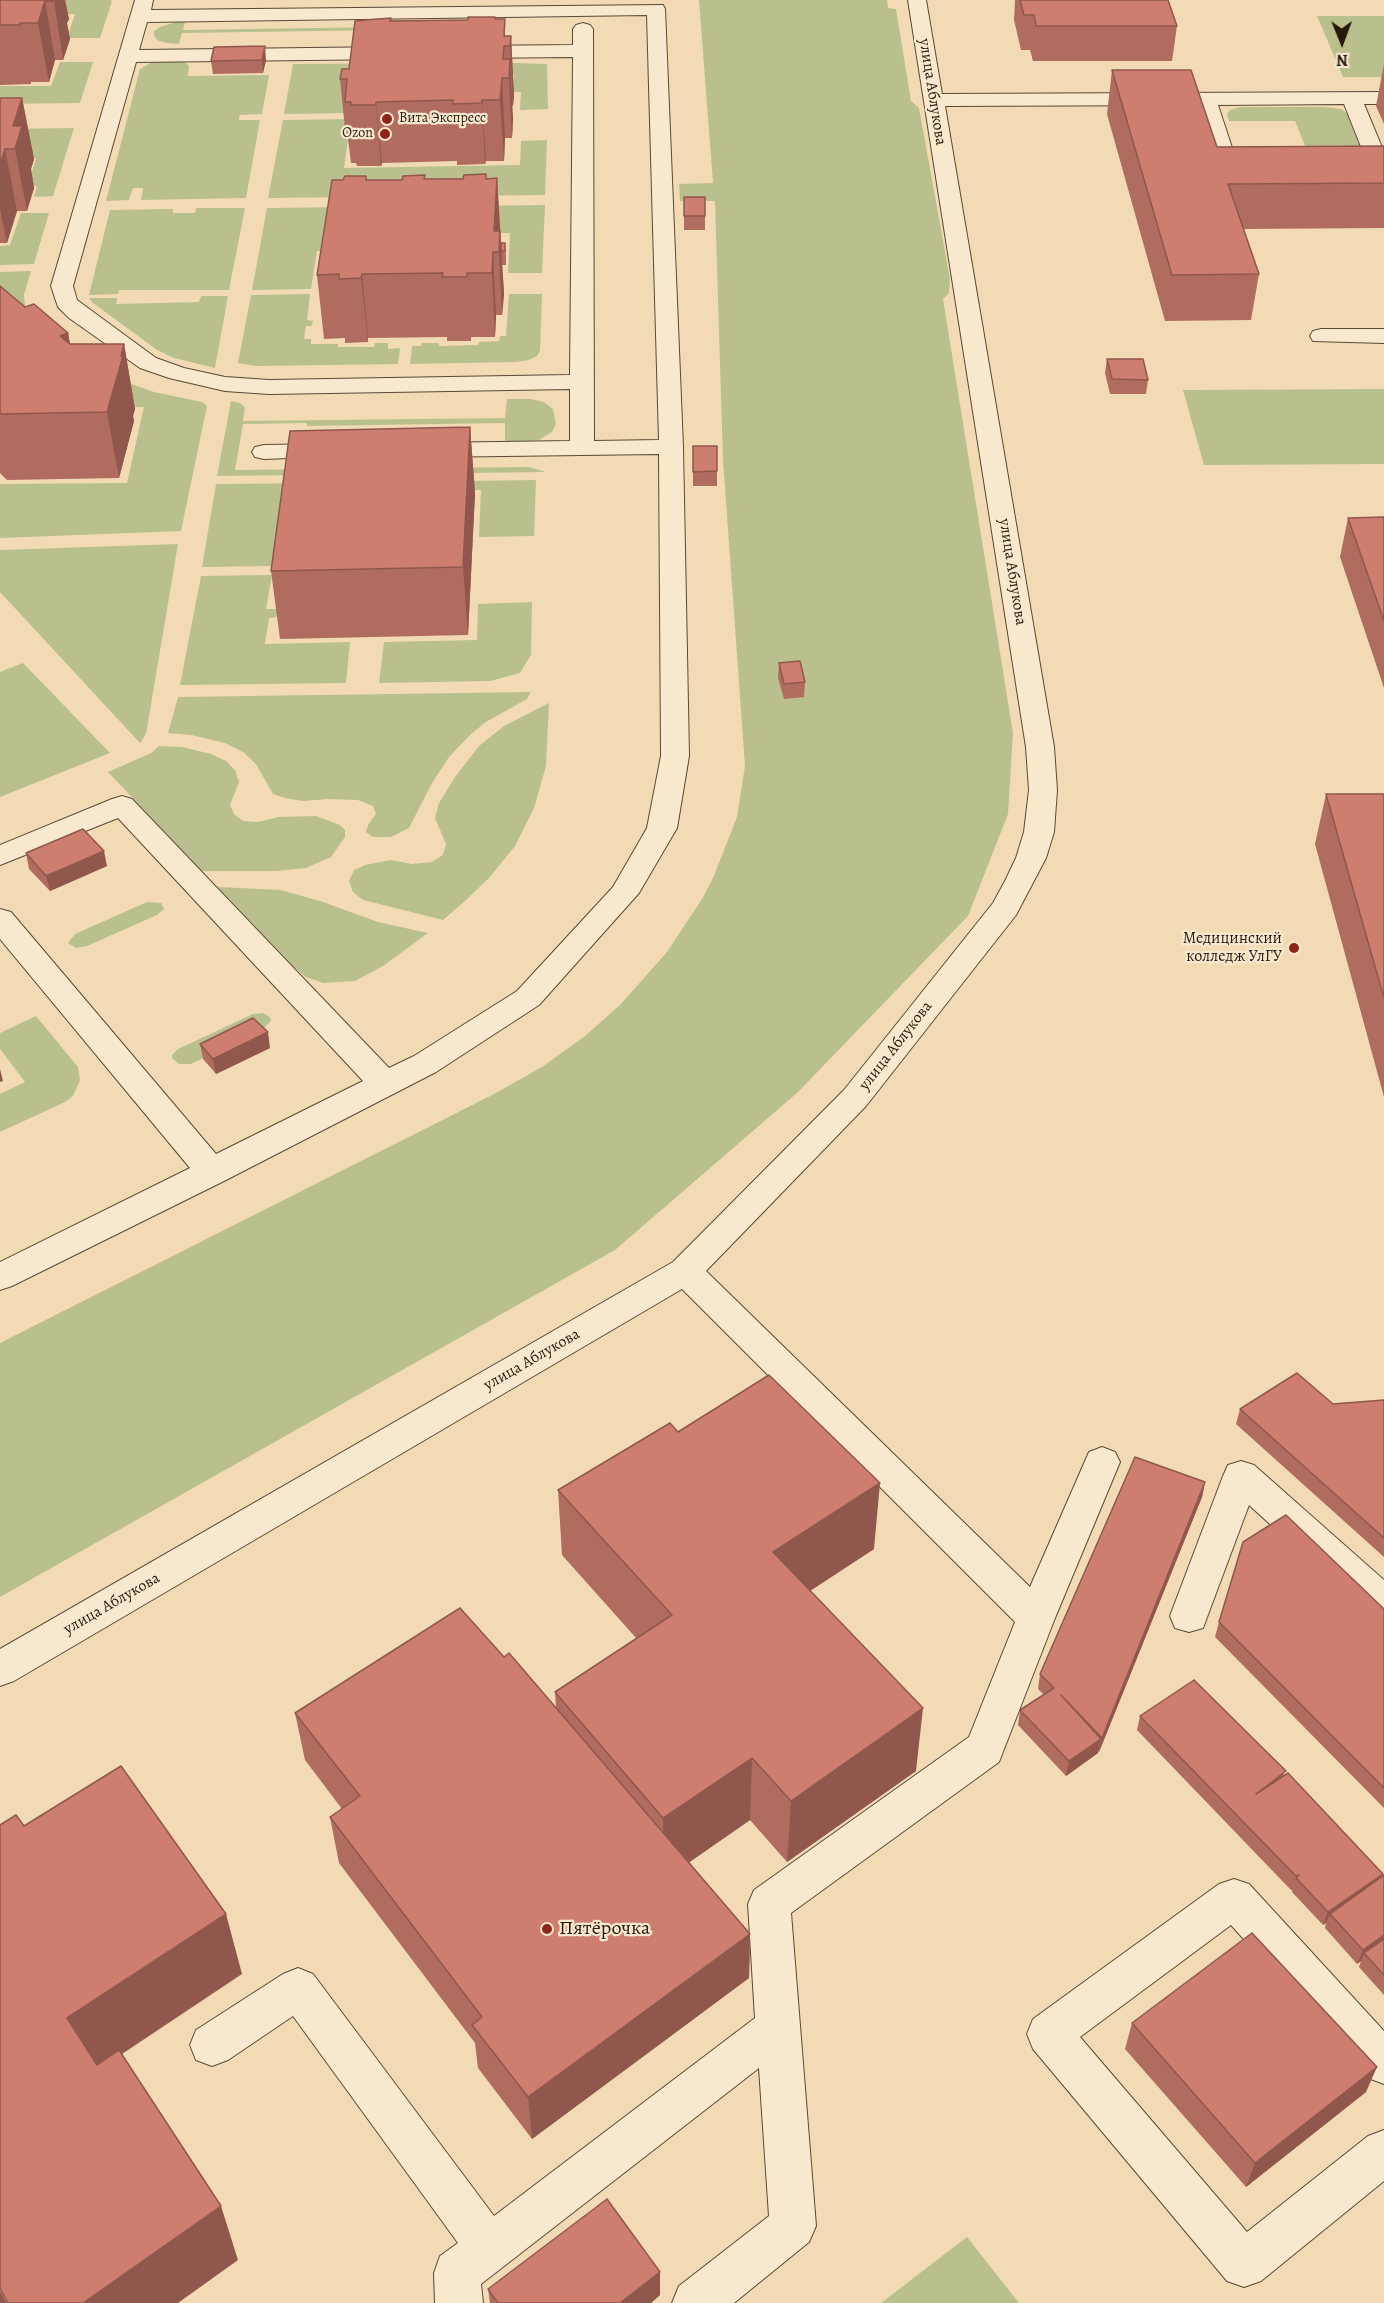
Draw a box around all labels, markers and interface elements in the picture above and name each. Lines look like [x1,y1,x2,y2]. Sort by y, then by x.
north arrow [1312,12,1372,72]
street label: улица Аблукова [914,37,950,147]
text: N [1336,49,1348,71]
place label: Вита Экспресс [399,111,486,127]
marker: Вита Экспресс [380,112,394,126]
place label: Ozon [342,126,373,142]
marker: Ozon [378,127,392,141]
street label: улица Аблукова [994,517,1030,627]
place label: Медицинский колледж УлГУ [1183,929,1282,967]
marker: Медицинский колледж УлГУ [1287,941,1301,955]
street label: улица Аблукова [855,998,937,1094]
street label: улица Аблукова [480,1325,584,1395]
street label: улица Аблукова [60,1569,164,1639]
place label: Пятёрочка [559,1917,650,1941]
marker: Пятёрочка [540,1922,554,1936]

